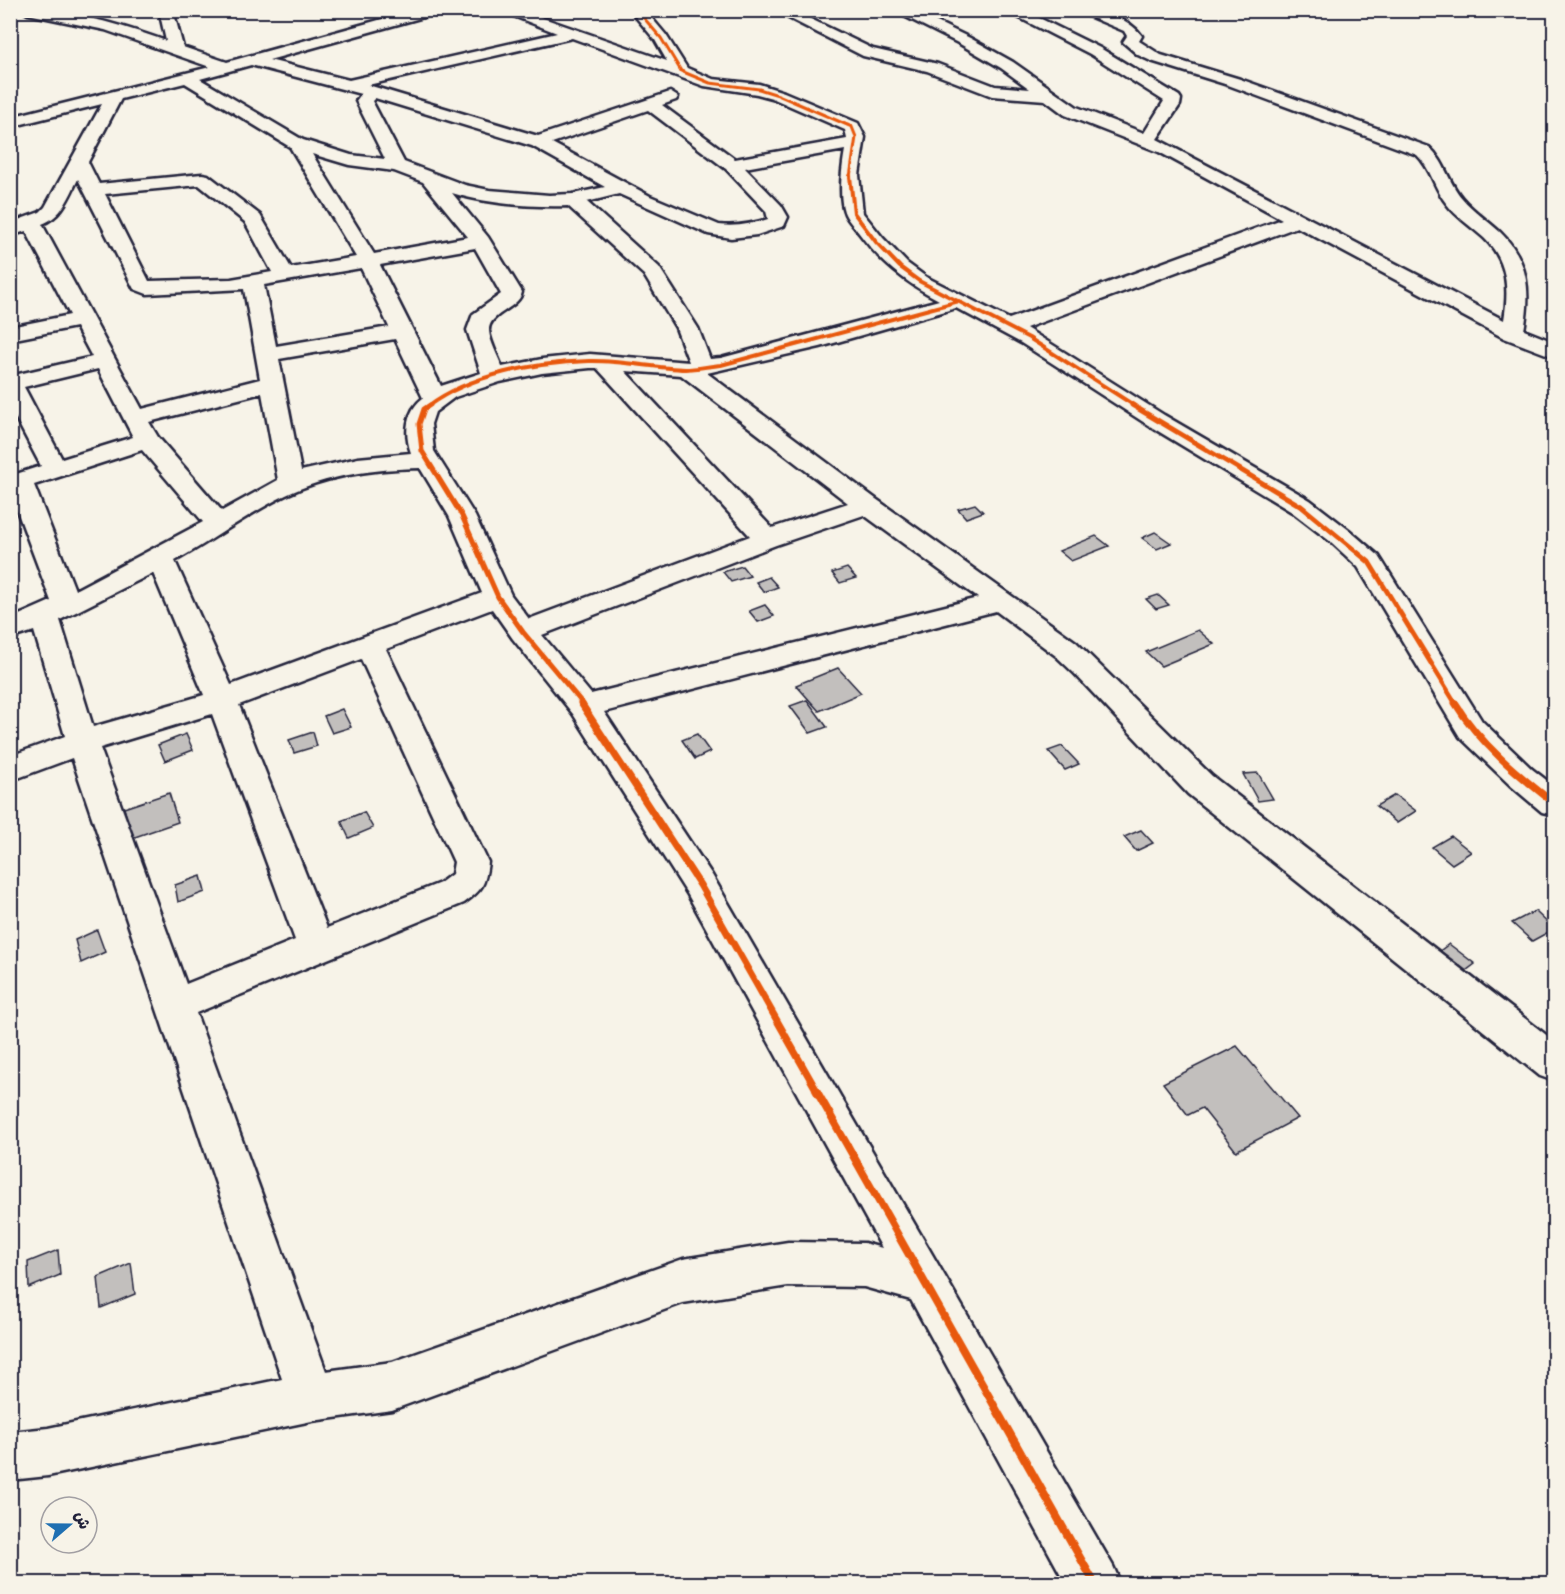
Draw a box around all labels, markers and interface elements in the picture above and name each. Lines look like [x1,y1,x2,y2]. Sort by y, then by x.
north arrow [39,1495,99,1555]
text: ش [69,1508,96,1532]

